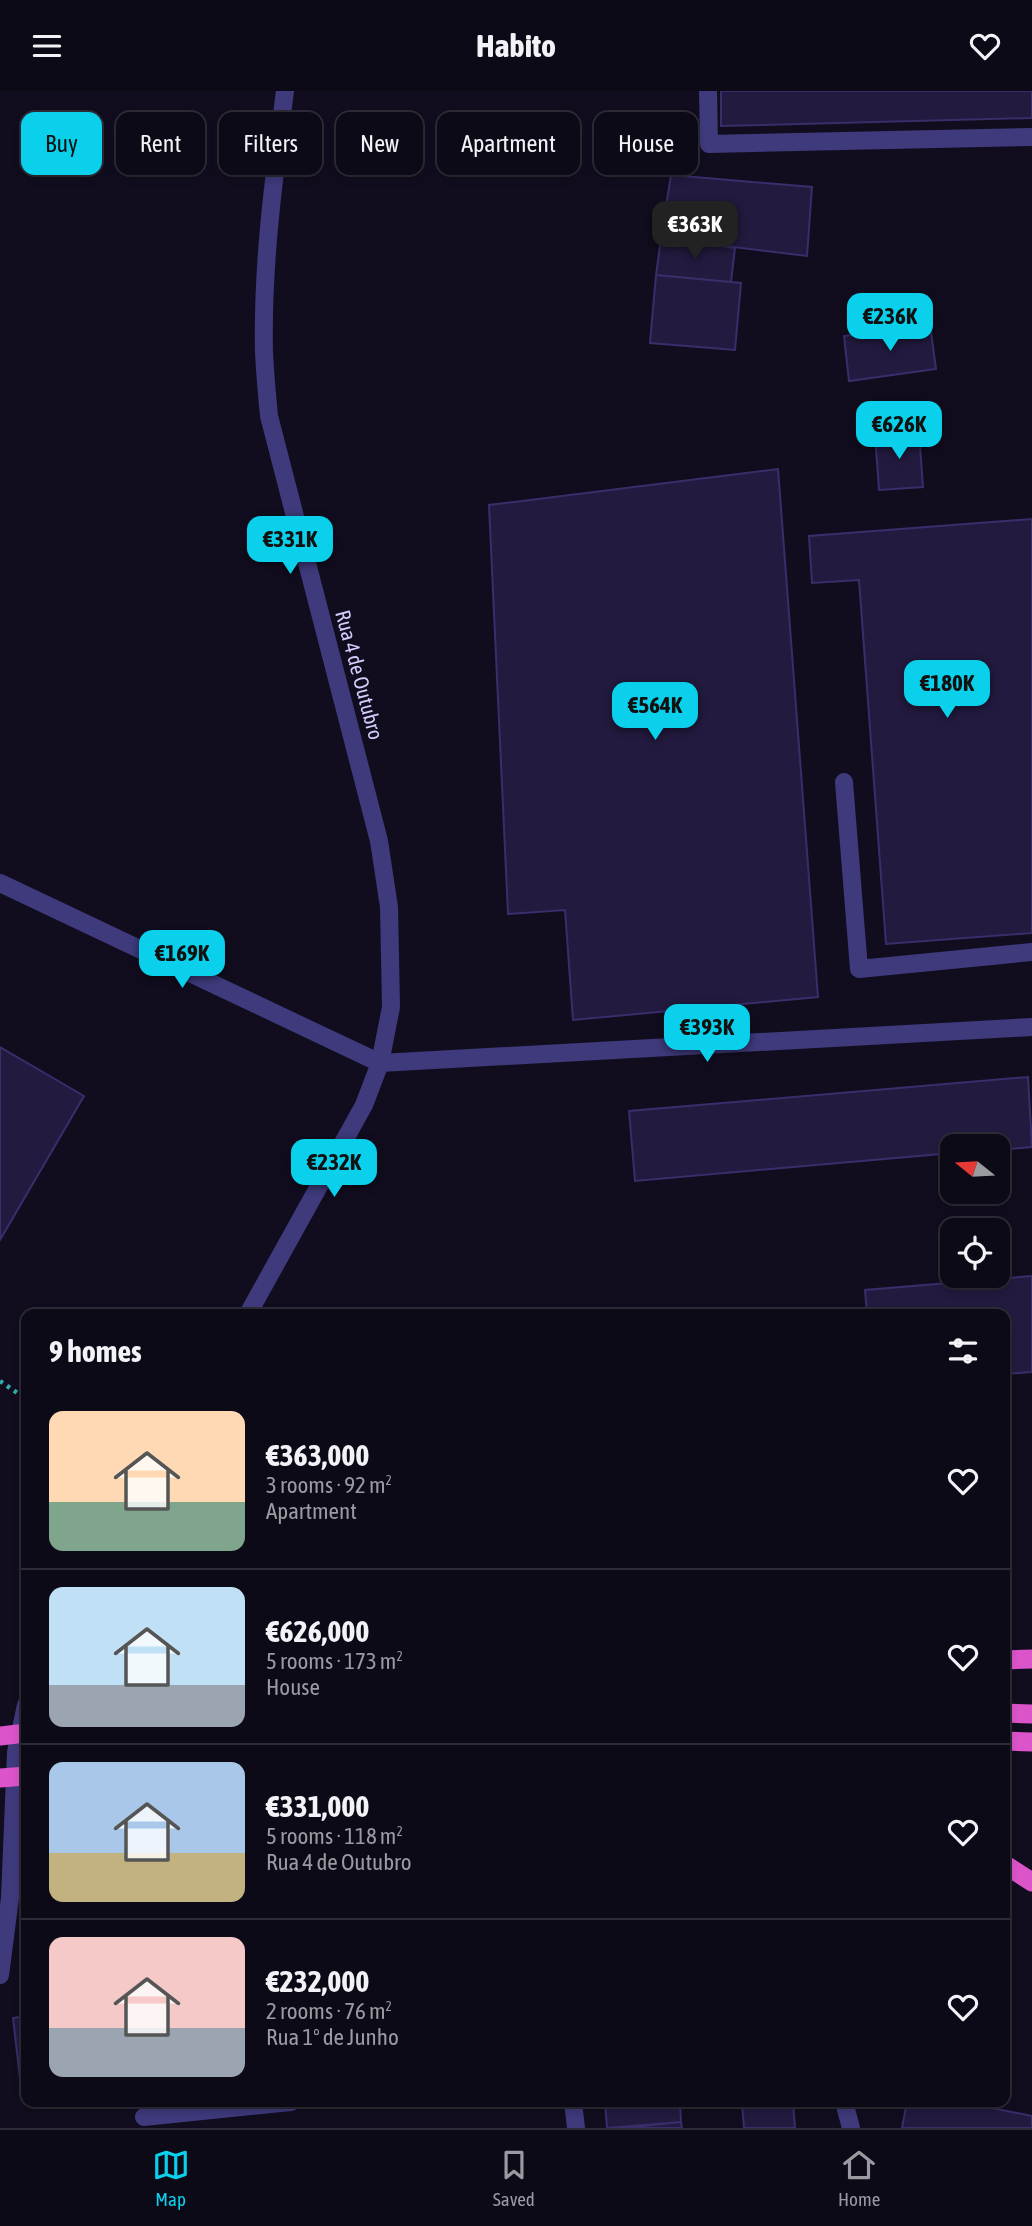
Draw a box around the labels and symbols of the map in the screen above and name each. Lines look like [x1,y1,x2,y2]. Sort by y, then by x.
pin: €363K [646,201,744,261]
pin: €236K [841,293,939,353]
pin: €626K [850,401,948,461]
pin: €331K [241,517,339,576]
street label: Rua 4 de Outubro [331,607,389,742]
pin: €180K [898,661,996,720]
pin: €564K [606,683,704,742]
pin: €169K [133,930,231,990]
pin: €393K [658,1005,756,1064]
north arrow [940,1134,1010,1204]
pin: €232K [285,1139,383,1199]

